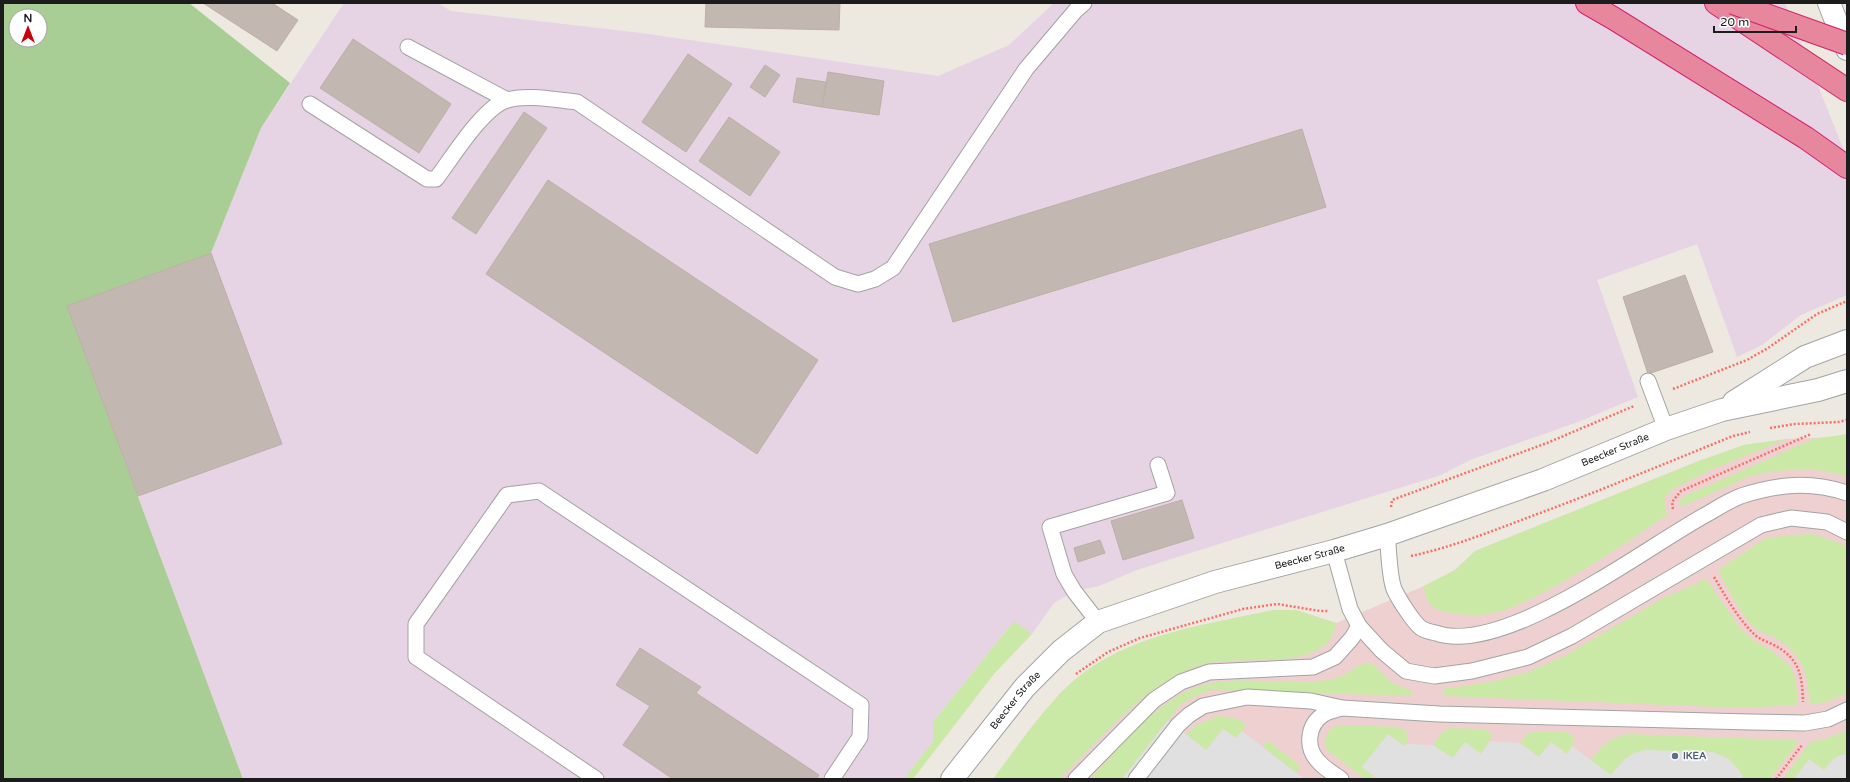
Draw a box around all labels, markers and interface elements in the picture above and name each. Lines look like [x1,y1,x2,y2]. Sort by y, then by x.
north arrow [8,8,48,48]
scale bar [1714,8,1796,34]
text: N [24,12,32,25]
text: 20 m [1720,15,1749,29]
street label: Beecker Straße [1580,431,1651,469]
street label: Beecker Straße [1273,542,1347,572]
street label: Beecker Straße [988,669,1043,732]
place label: IKEA [1683,750,1707,762]
marker: IKEA [1670,751,1680,761]

